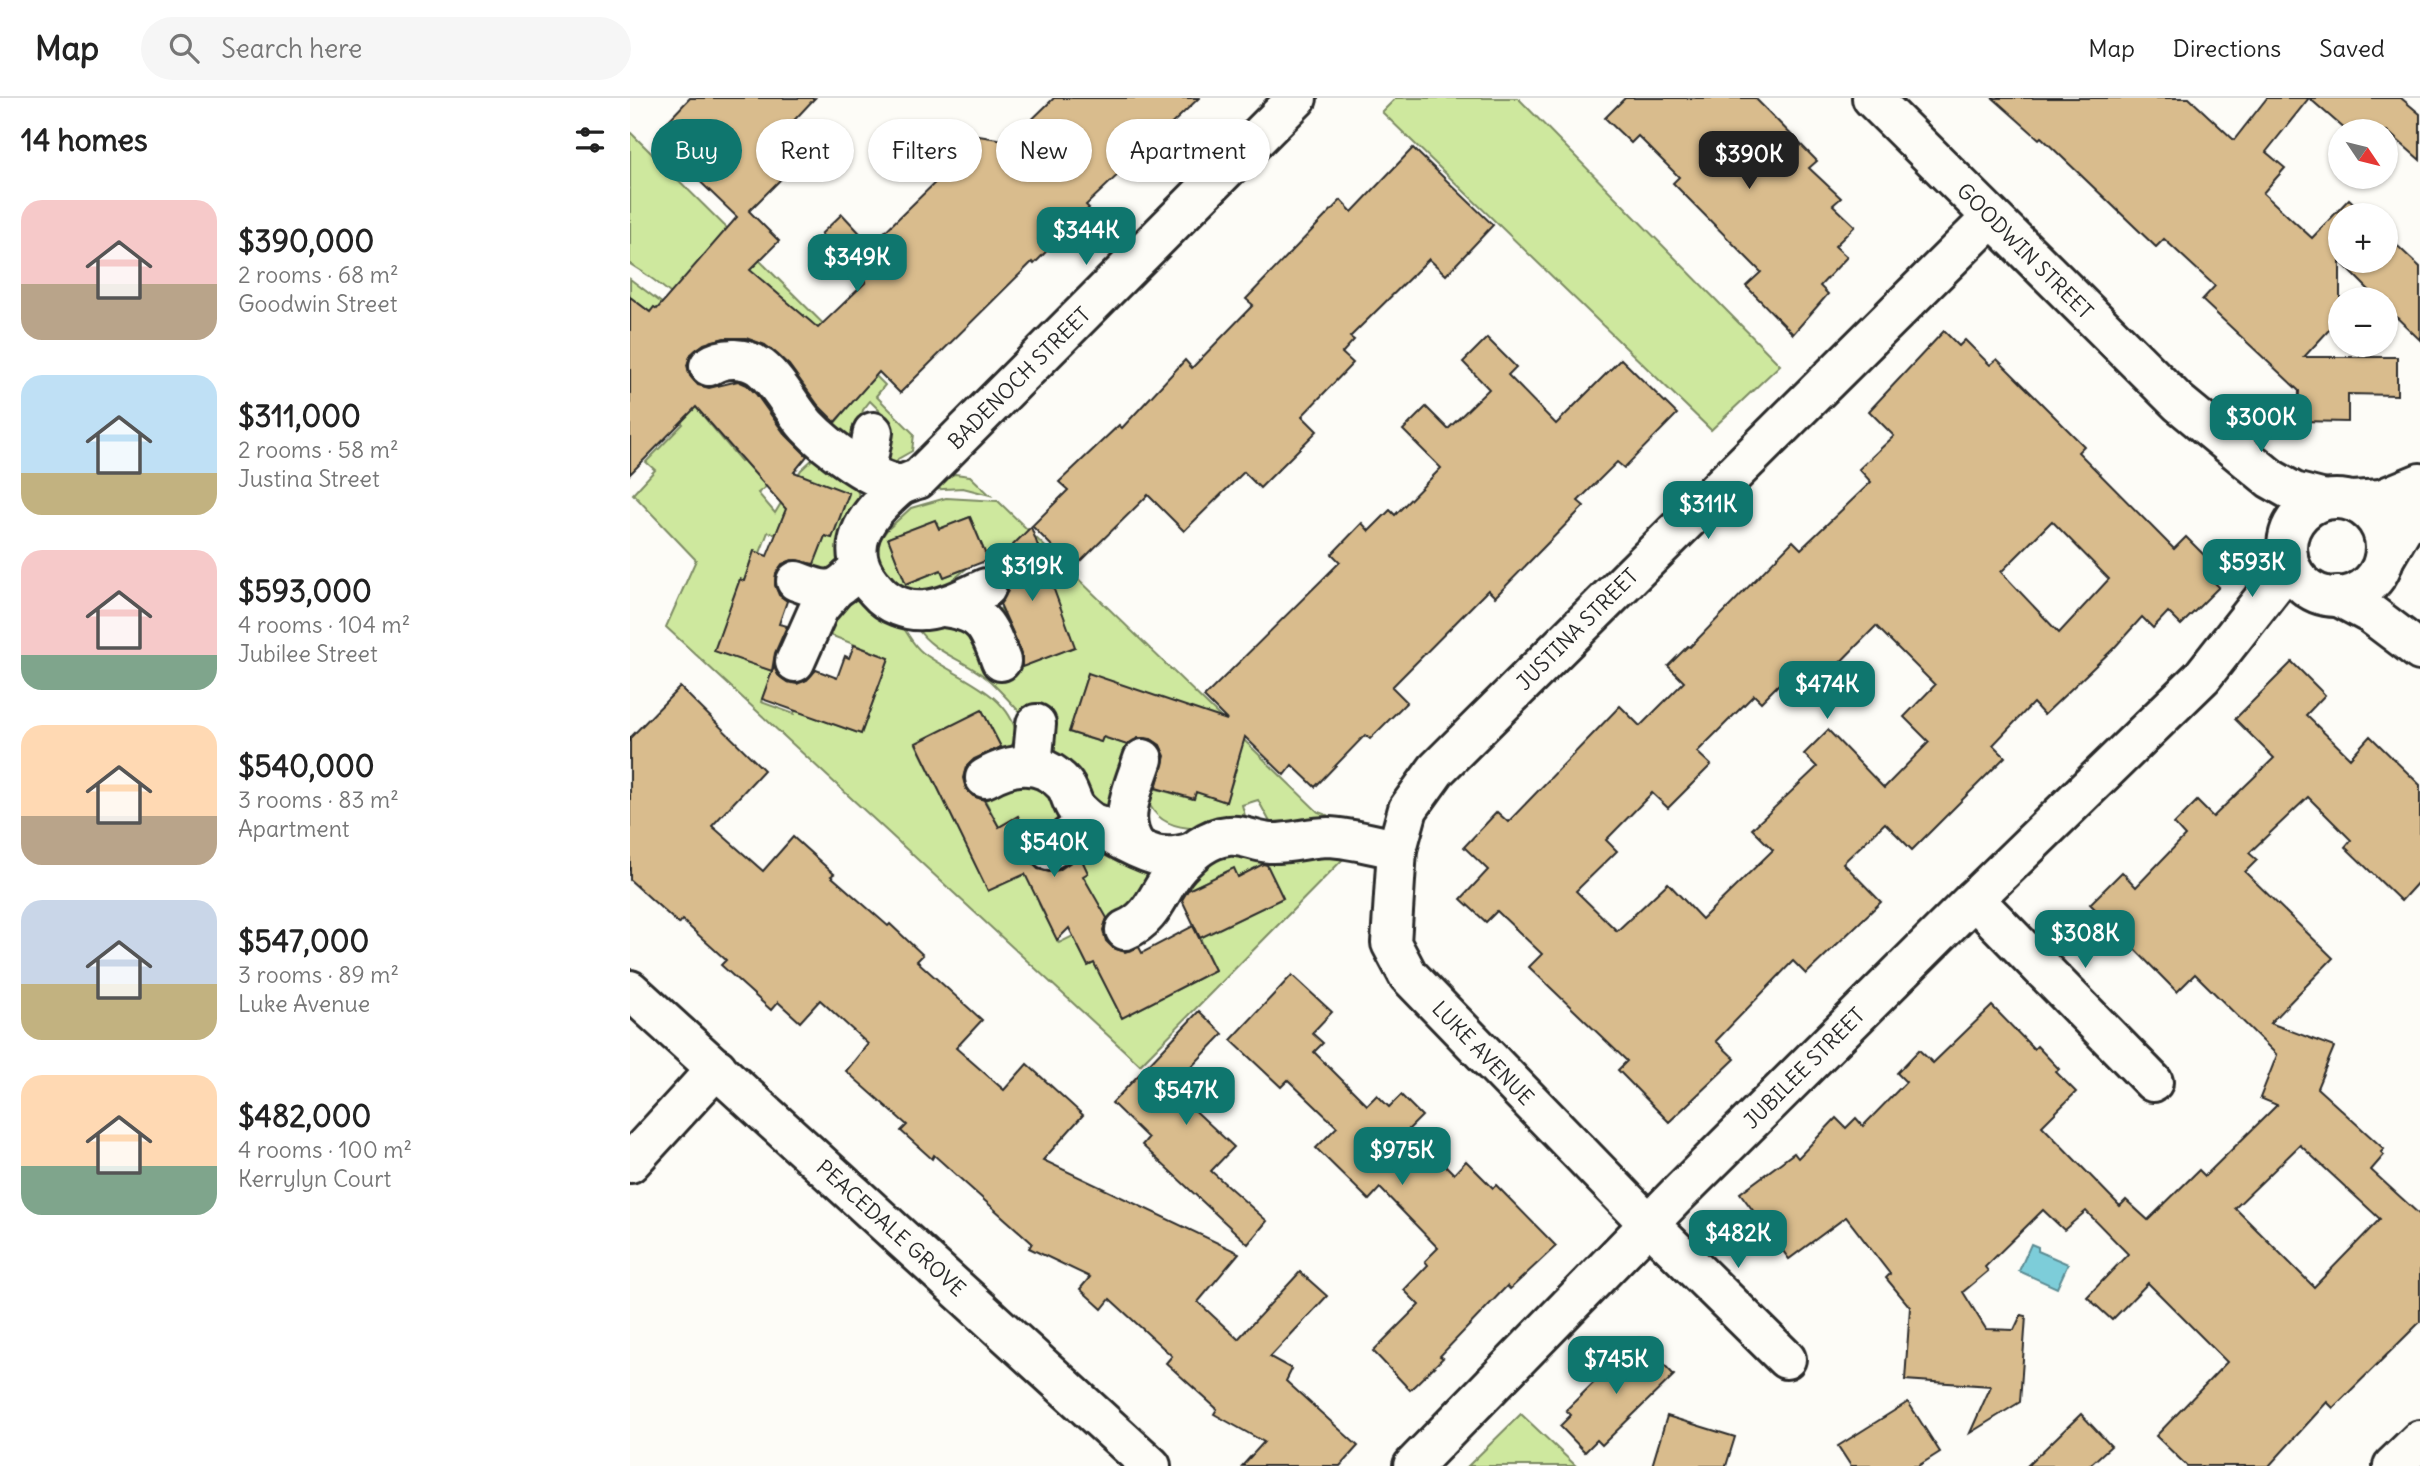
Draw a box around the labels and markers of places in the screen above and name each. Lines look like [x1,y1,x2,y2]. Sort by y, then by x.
pin: $390K [1700,132,1798,191]
pin: $344K [1037,208,1135,267]
pin: $349K [808,234,906,294]
pin: $300K [2212,394,2310,454]
pin: $311K [1659,482,1757,541]
pin: $593K [2203,540,2301,599]
pin: $319K [983,544,1081,603]
pin: $474K [1778,662,1876,721]
pin: $540K [1005,820,1103,879]
pin: $308K [2036,910,2134,970]
pin: $547K [1137,1068,1235,1127]
pin: $975K [1353,1128,1451,1187]
pin: $482K [1689,1210,1787,1270]
pin: $745K [1567,1336,1665,1396]

